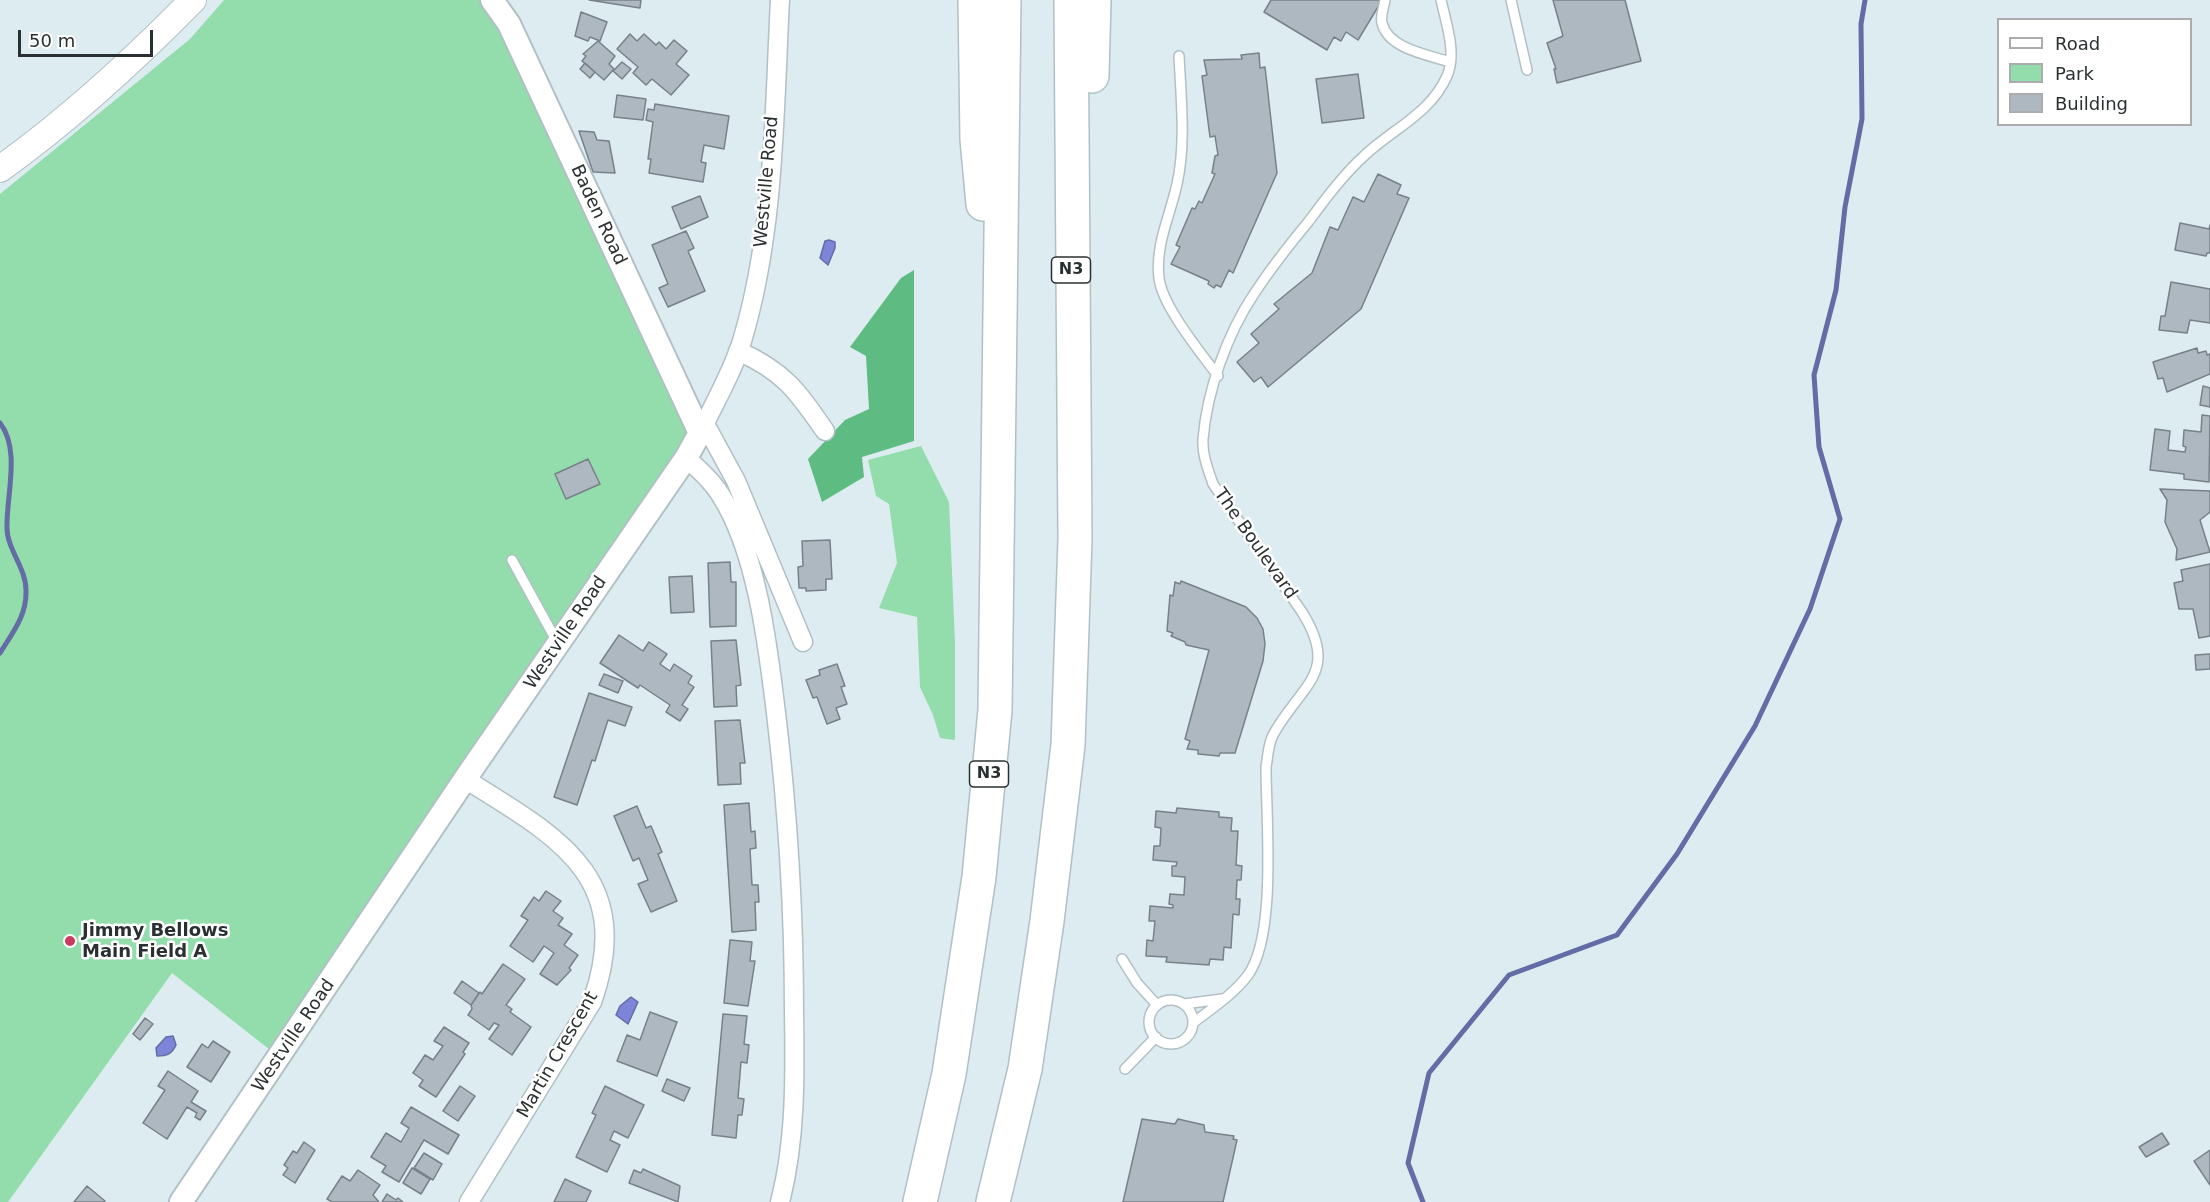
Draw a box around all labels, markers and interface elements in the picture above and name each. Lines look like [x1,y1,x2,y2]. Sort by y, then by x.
scale bar [21,18,156,56]
legend [1997,18,2192,126]
text: 50 m [29,30,75,51]
text: Road [2055,33,2100,54]
text: Park [2055,63,2094,84]
text: Building [2055,93,2128,114]
street label: Westville Road [750,115,784,249]
street label: Baden Road [565,161,631,269]
road number: N3 [1052,257,1090,283]
street label: The Boulevard [1209,484,1301,604]
street label: Westville Road [520,572,612,694]
road number: N3 [970,761,1008,787]
place label: Jimmy Bellows Main Field A [82,920,228,962]
marker: Jimmy Bellows Main Field A [63,934,77,948]
street label: Westville Road [248,975,340,1097]
street label: Martin Crescent [513,988,603,1122]

